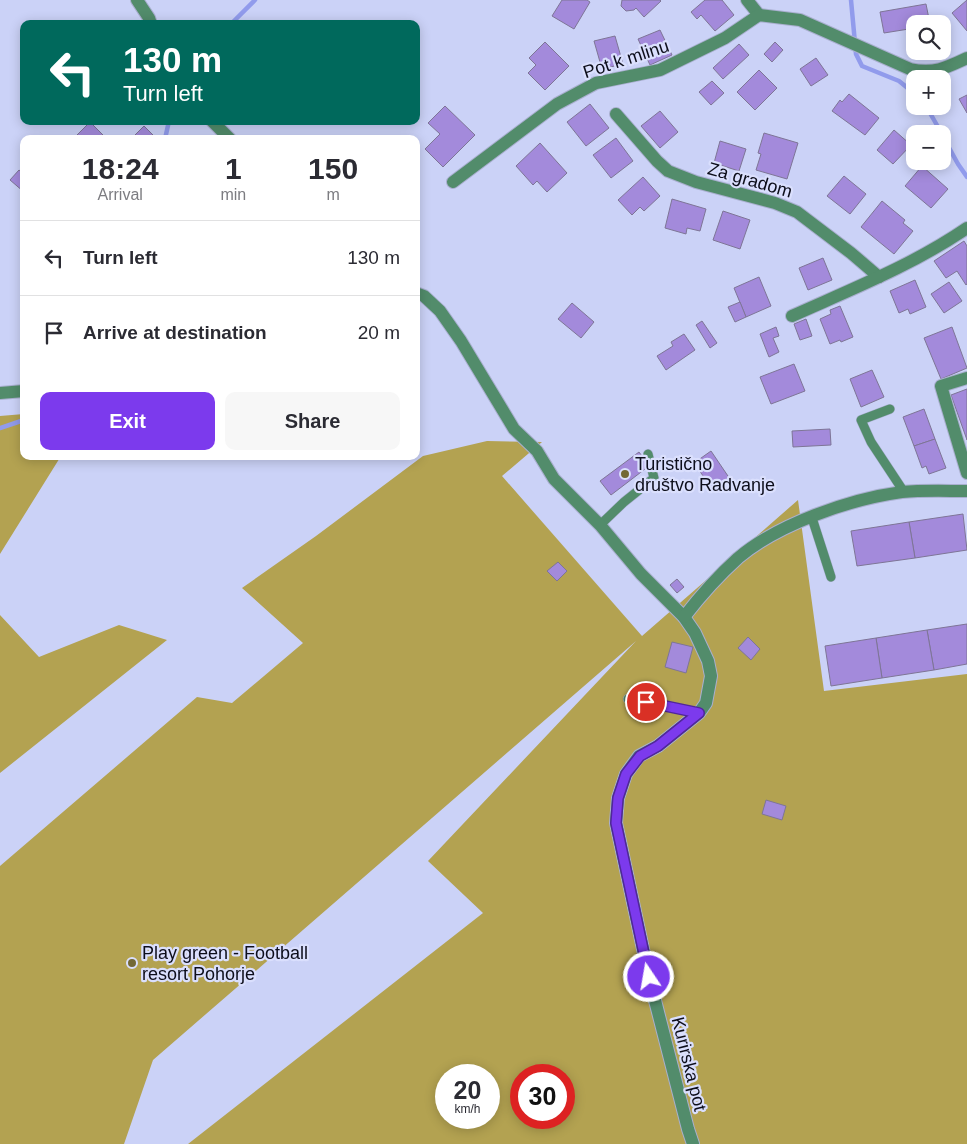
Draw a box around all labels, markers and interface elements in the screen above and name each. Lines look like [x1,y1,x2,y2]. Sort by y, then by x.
map controls [906,15,951,170]
button: search [906,15,951,60]
street label: Pot k mlinu [581,36,671,82]
icon: left [40,40,105,105]
text: 130 m [123,40,222,79]
button: + [906,70,951,115]
text: Turn left [123,81,203,106]
button: − [906,125,951,170]
text: 18:24 [82,152,159,185]
text: 1 [225,152,242,185]
text: 150 [308,152,358,185]
street label: Za gradom [705,158,795,202]
text: Arrival [98,186,143,203]
text: min [220,186,246,203]
text: m [326,186,340,203]
icon: left [40,244,68,272]
text: Turn left [83,247,158,268]
text: 130 m [347,247,400,268]
icon: arrive [40,319,68,347]
text: Arrive at destination [83,322,267,343]
text: 20 m [358,322,400,343]
button: Exit [40,392,215,450]
button: Share [225,392,400,450]
place label: Turistično društvo Radvanje [635,454,775,495]
marker: Turistično društvo Radvanje [619,468,631,480]
pin [625,681,667,723]
icon: arrive [632,688,660,716]
place label: Play green - Football resort Pohorje [142,943,308,984]
position arrow [622,950,674,1002]
marker: Play green - Football resort Pohorje [126,957,138,969]
street label: Kurirska pot [668,1015,710,1113]
speed limit sign: 30 [510,1064,575,1129]
text: 20 [454,1076,481,1104]
text: km/h [454,1102,481,1116]

